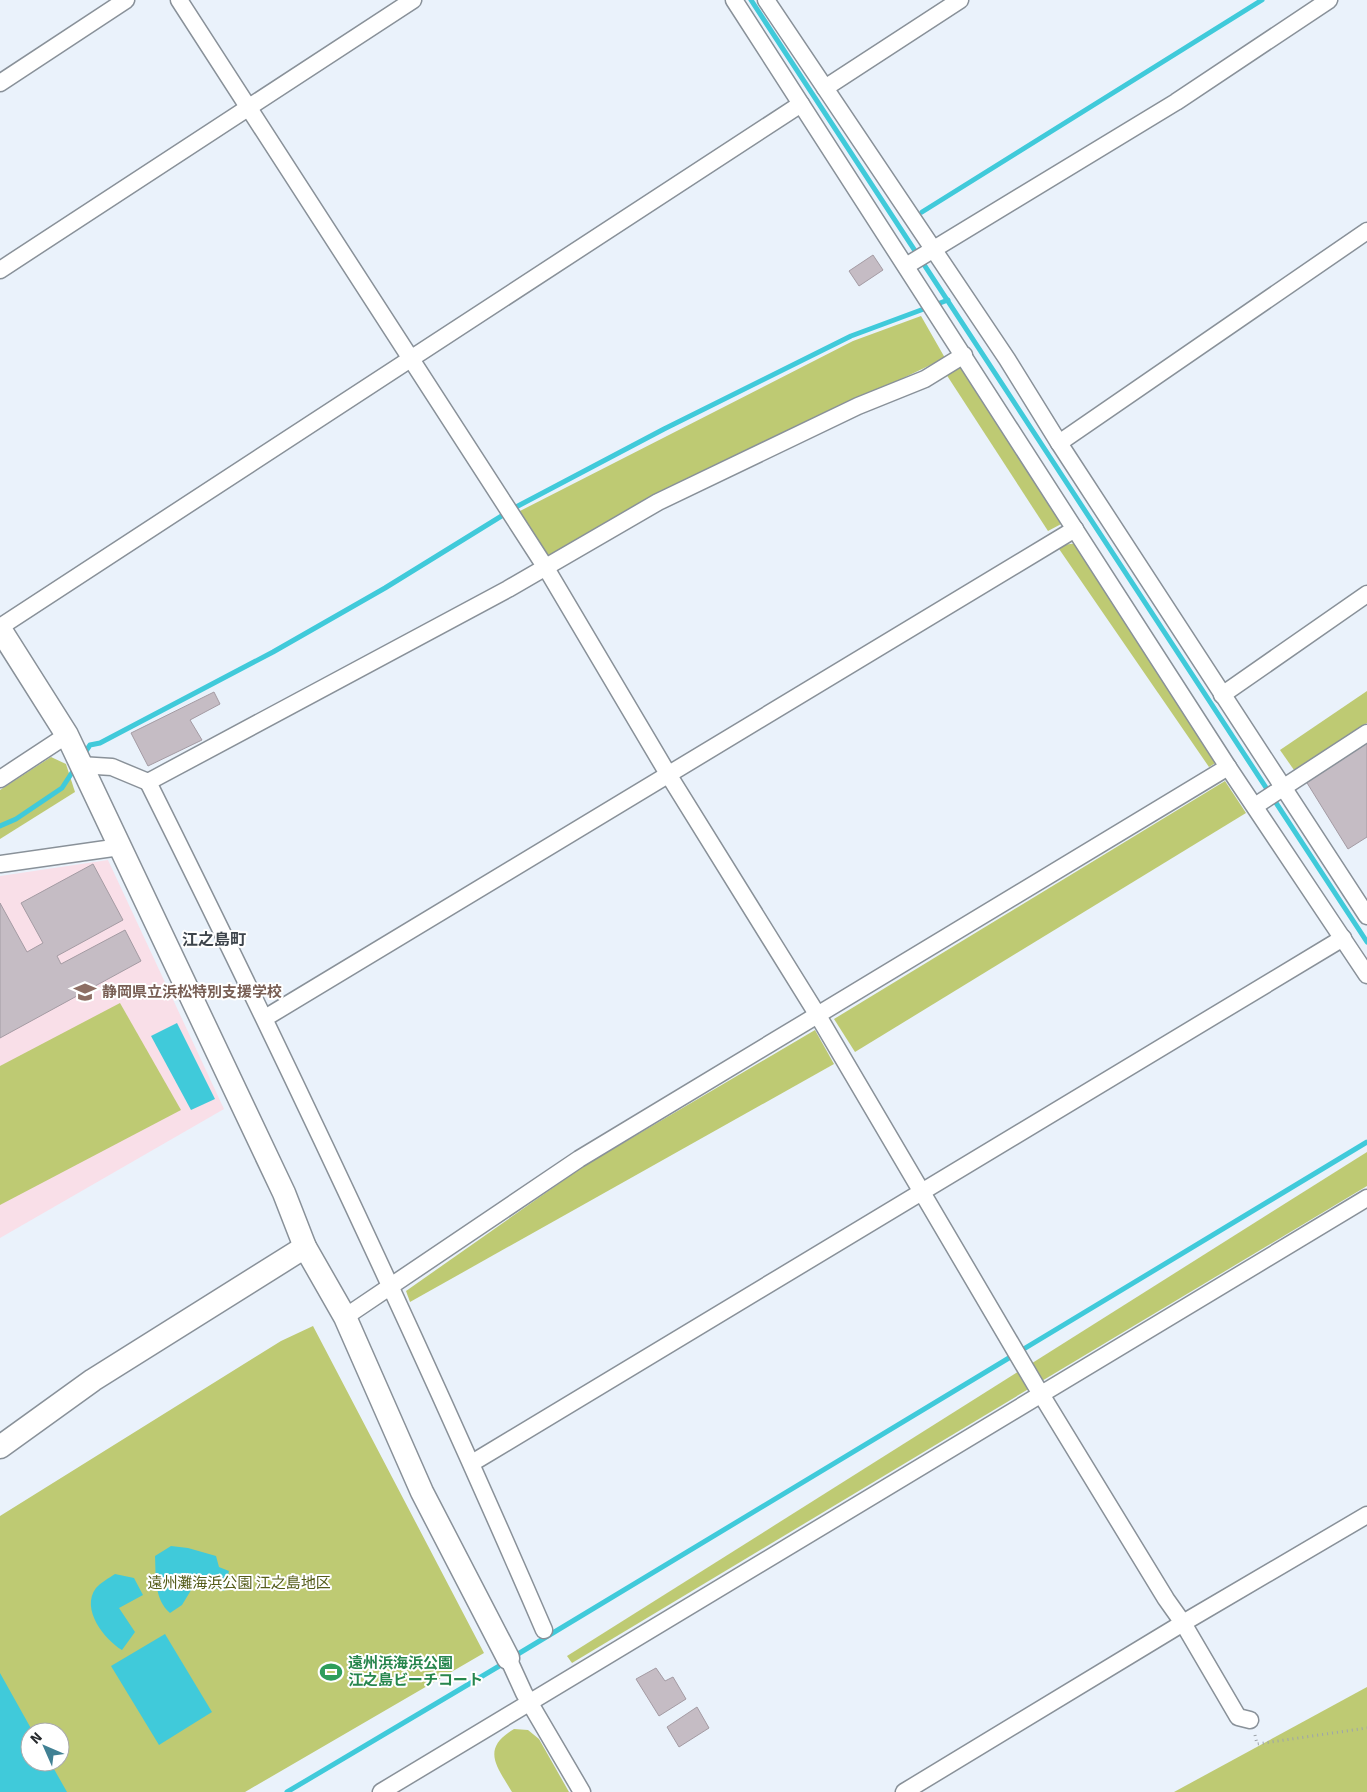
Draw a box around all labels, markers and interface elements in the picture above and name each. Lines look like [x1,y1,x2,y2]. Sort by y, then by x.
district label: 江之島町 [182,930,246,950]
school or university icon: 静岡県立浜松特別支援学校 [72,979,98,1005]
place label: 静岡県立浜松特別支援学校 [102,983,282,1001]
park label: 遠州灘海浜公園 江之島地区 [147,1574,331,1592]
place label: 遠州浜海浜公園 江之島ビーチコート [348,1654,483,1689]
sports icon: 遠州浜海浜公園 江之島ビーチコート [318,1659,344,1685]
north arrow [20,1722,70,1772]
text: N [27,1729,46,1748]

